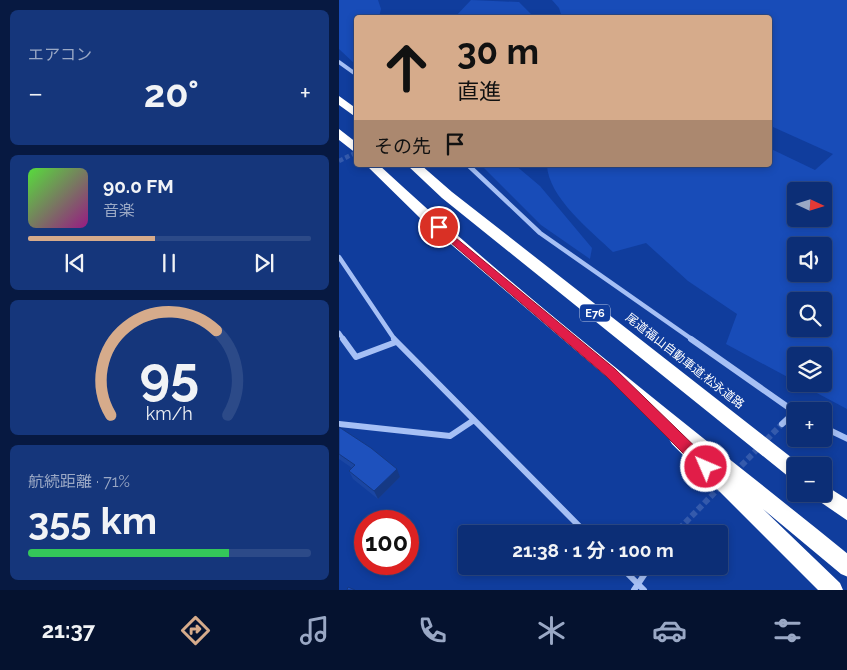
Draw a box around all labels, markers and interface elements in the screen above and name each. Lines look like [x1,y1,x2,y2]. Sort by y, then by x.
text: 30 m [457,31,539,72]
icon: ahead [374,35,439,100]
text: エアコン [28,45,92,64]
text: 20° [144,71,199,116]
text: − [28,77,43,110]
text: + [299,77,311,110]
text: 直進 [457,78,501,104]
icon: arrive [441,130,469,158]
text: その先 [374,135,431,157]
text: 90.0 FM [103,175,174,197]
north arrow [787,182,831,228]
map controls [787,182,832,502]
text: 音楽 [103,201,135,220]
pin [418,206,460,248]
icon: arrive [425,213,453,241]
button: sound [787,237,832,282]
icon: previous [61,249,89,277]
icon: pause [155,249,183,277]
icon: next [250,249,278,277]
button: search [787,292,832,337]
road number: E76 [580,304,610,322]
street label: 尾道福山自動車道;松永道路 [623,310,747,412]
text: 95 [140,345,199,406]
button: layers [787,347,832,392]
button: + [787,402,832,447]
text: km/h [146,403,193,424]
position arrow [679,440,731,492]
button: − [787,457,832,502]
text: 航続距離 · 71% [28,472,130,491]
text: 355 km [28,498,157,543]
speed limit sign: 100 [354,510,419,575]
text: 21:38 · 1 分 · 100 m [512,539,674,561]
icon: directions [178,613,213,648]
icon: music [297,613,332,648]
icon: phone [415,613,450,648]
icon: climate [534,613,569,648]
icon: car [652,613,687,648]
icon: filters [770,613,805,648]
text: 21:37 [42,617,95,643]

